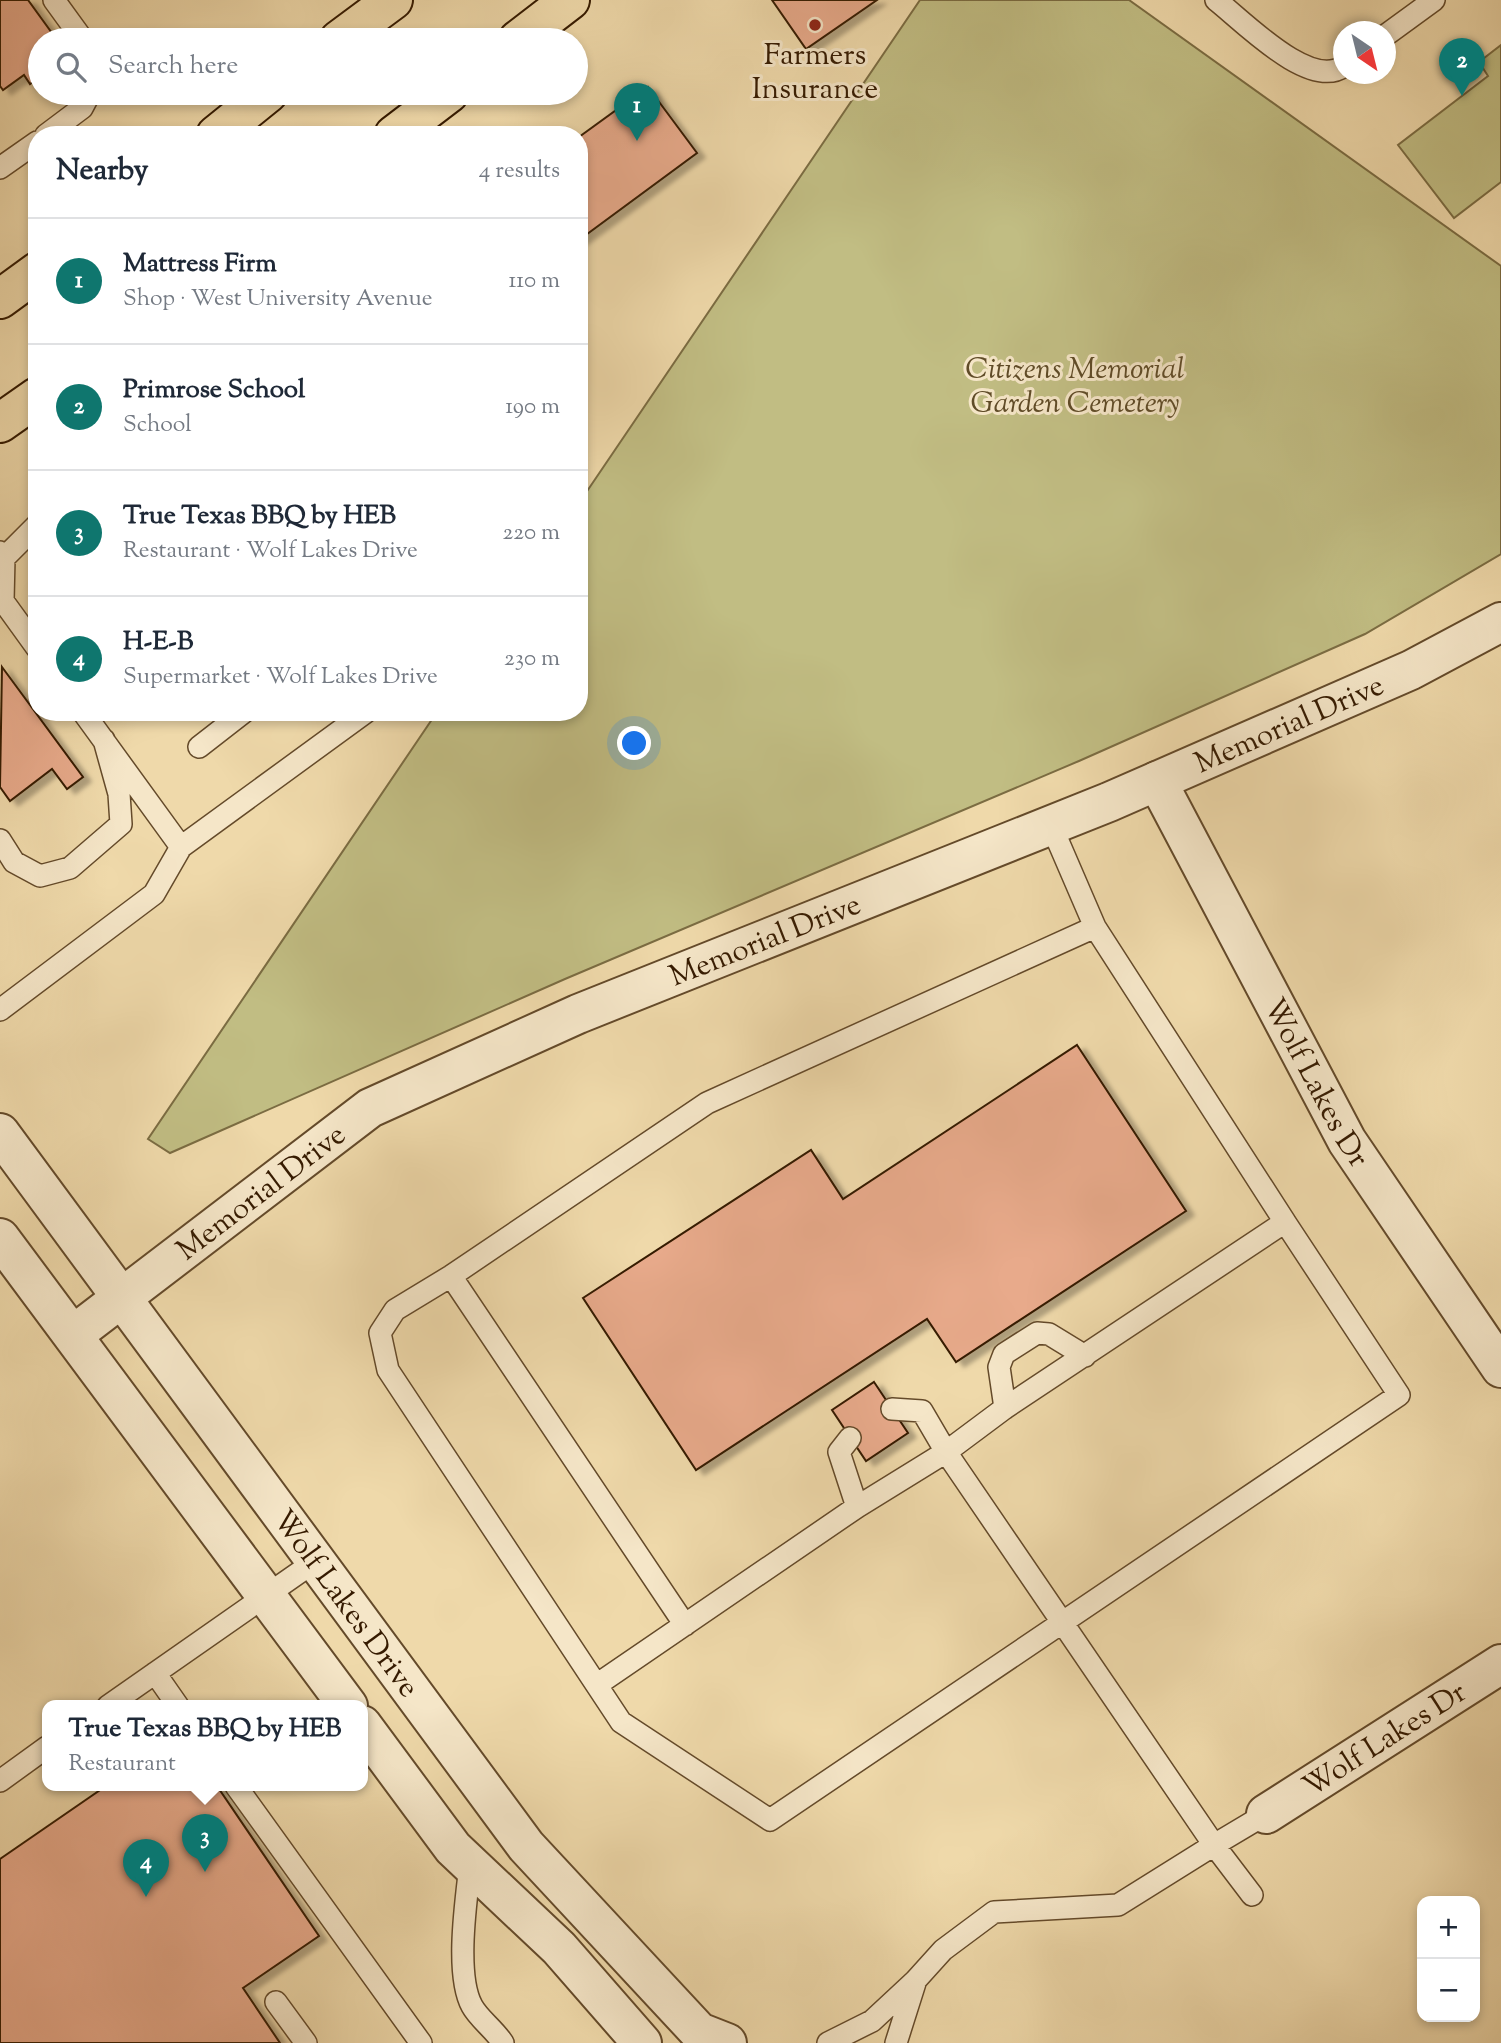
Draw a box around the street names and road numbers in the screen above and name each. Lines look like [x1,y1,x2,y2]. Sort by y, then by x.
street label: Memorial Drive [1188,665,1391,786]
street label: Memorial Drive [663,884,868,999]
street label: Wolf Lakes Dr [1251,991,1378,1177]
street label: Memorial Drive [168,1115,356,1272]
street label: Wolf Lakes Drive [261,1502,428,1707]
street label: Wolf Lakes Dr [1295,1672,1476,1809]

